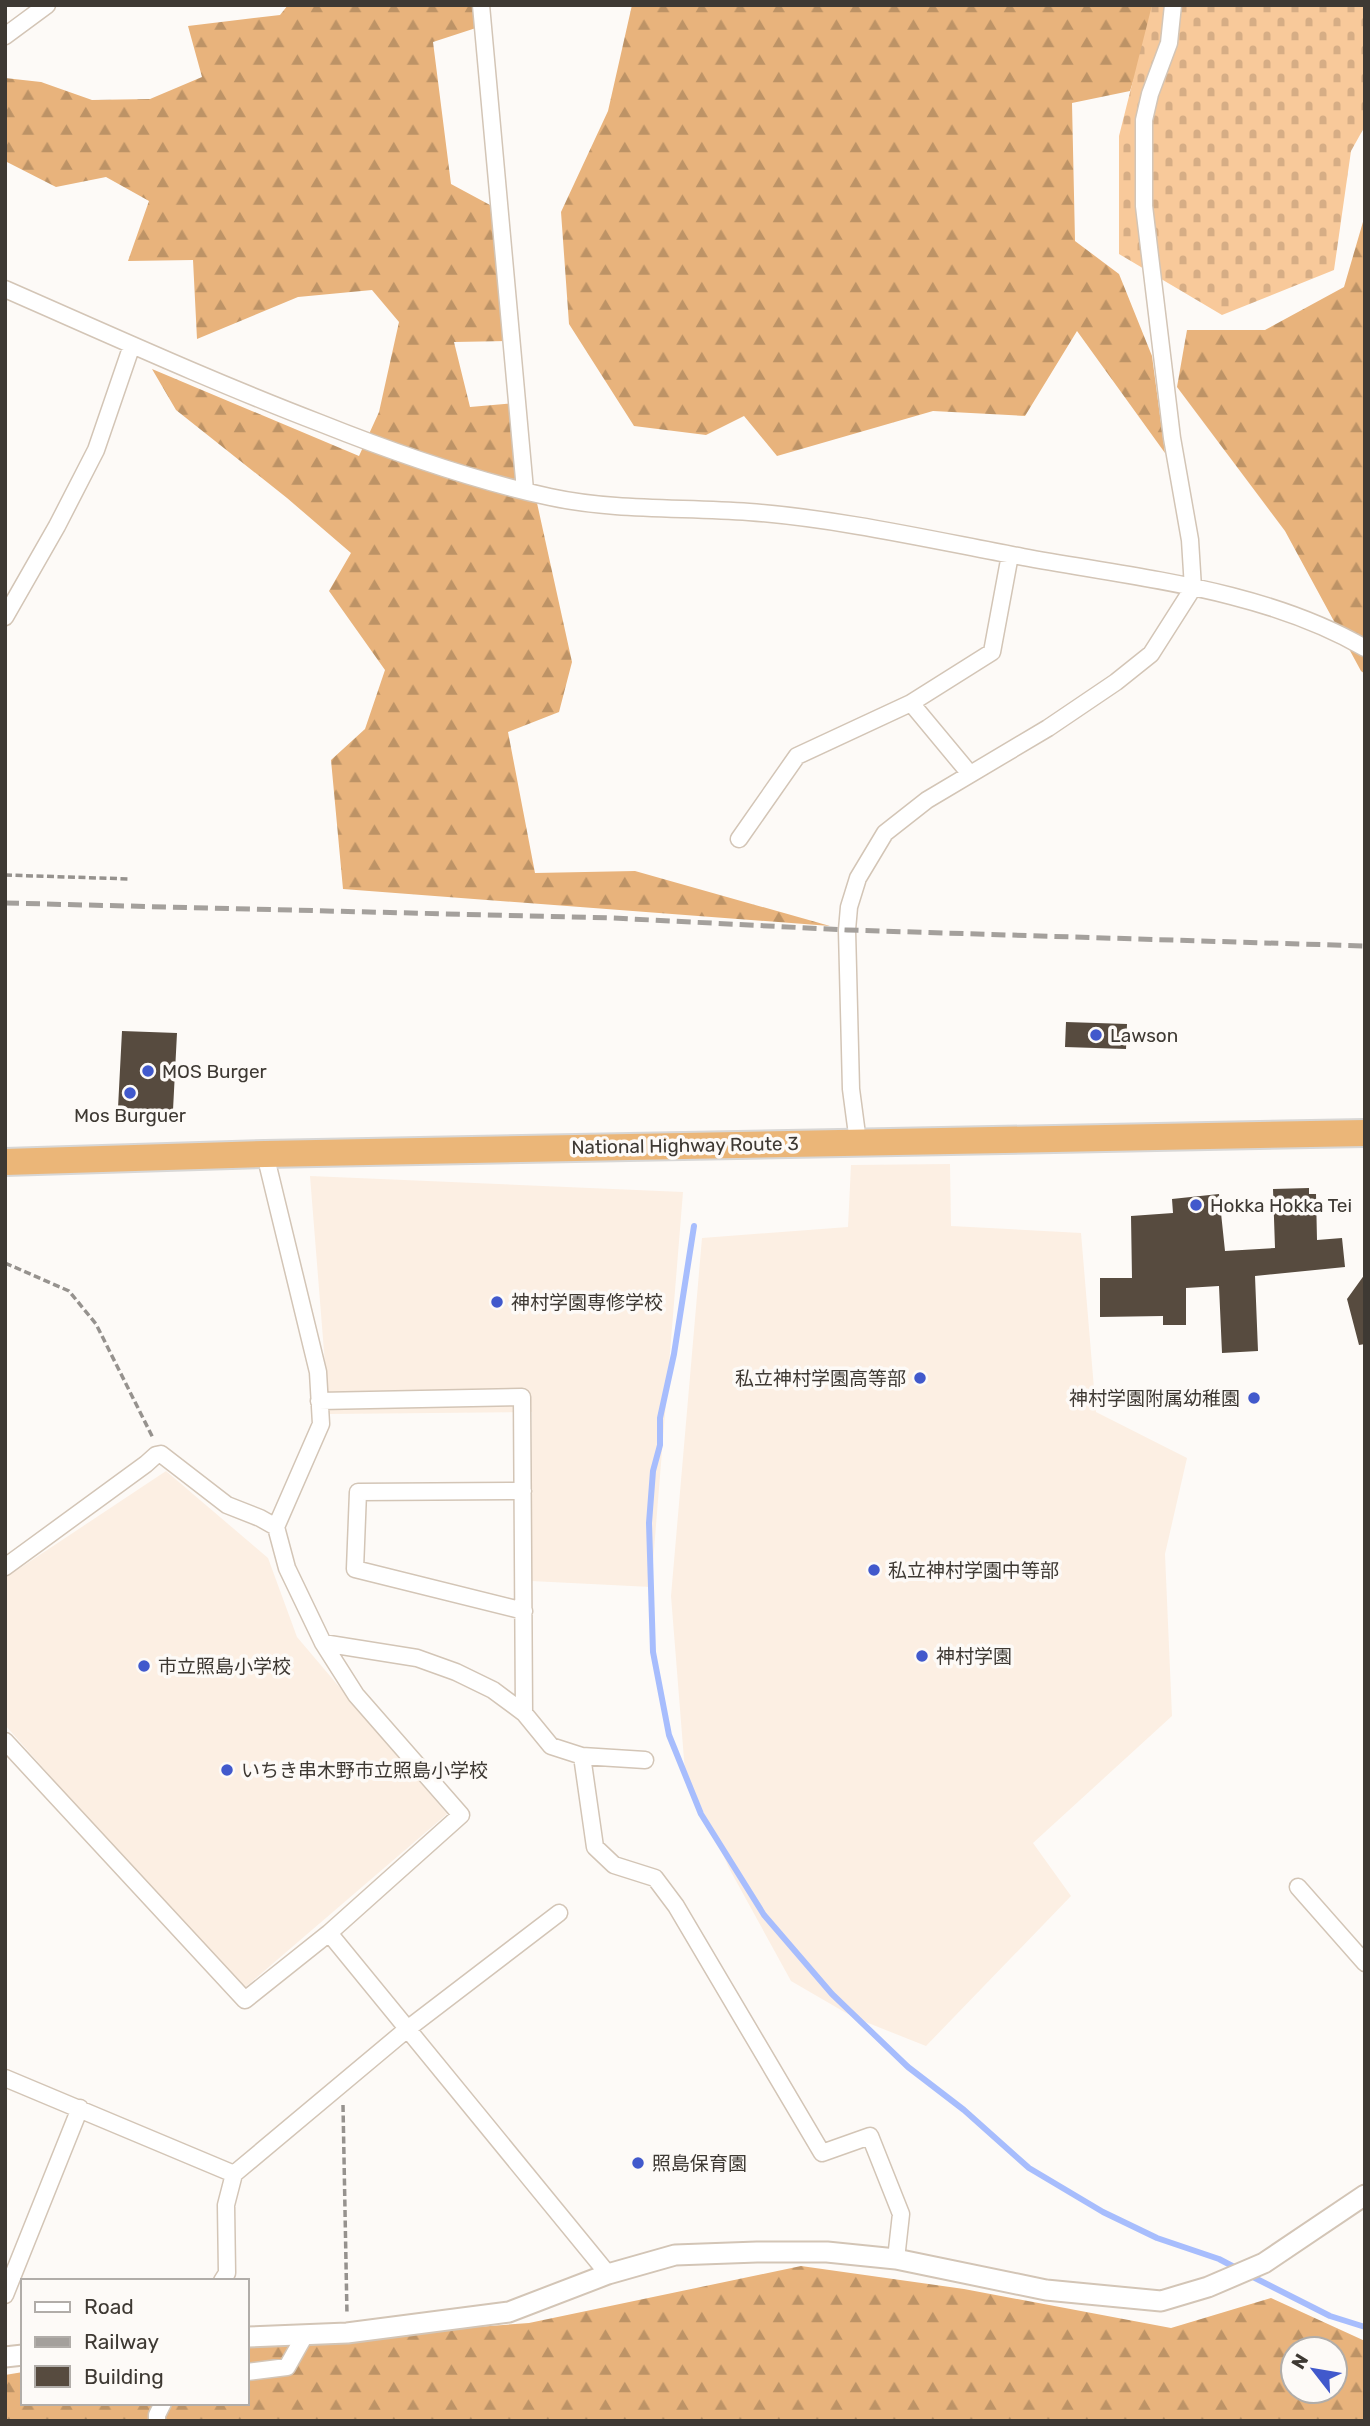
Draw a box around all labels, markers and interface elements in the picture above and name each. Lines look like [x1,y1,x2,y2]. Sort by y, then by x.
place label: Lawson [1110,1024,1178,1047]
marker: Lawson [1088,1027,1104,1043]
place label: MOS Burger [162,1060,268,1083]
marker: MOS Burger [140,1063,156,1079]
marker: Mos Burguer [122,1085,138,1101]
place label: Mos Burguer [74,1104,187,1127]
street label: National Highway Route 3 [571,1132,799,1159]
place label: Hokka Hokka Tei [1210,1194,1352,1217]
marker: Hokka Hokka Tei [1188,1197,1204,1213]
place label: 神村学園専修学校 [511,1291,663,1314]
marker: 神村学園専修学校 [489,1294,505,1310]
place label: 私立神村学園高等部 [735,1367,906,1390]
marker: 私立神村学園高等部 [912,1370,928,1386]
place label: 神村学園附属幼稚園 [1069,1387,1240,1410]
marker: 神村学園附属幼稚園 [1246,1390,1262,1406]
place label: 私立神村学園中等部 [888,1559,1059,1582]
marker: 私立神村学園中等部 [866,1562,882,1578]
place label: 神村学園 [936,1645,1012,1668]
marker: 神村学園 [914,1648,930,1664]
place label: 市立照島小学校 [158,1655,291,1678]
marker: 市立照島小学校 [136,1658,152,1674]
place label: いちき串木野市立照島小学校 [241,1759,488,1782]
marker: いちき串木野市立照島小学校 [219,1762,235,1778]
place label: 照島保育園 [652,2152,747,2175]
marker: 照島保育園 [630,2155,646,2171]
legend [21,2279,248,2405]
text: Road [84,2294,134,2319]
text: Railway [84,2329,159,2354]
north arrow [1279,2335,1349,2405]
text: N [1286,2350,1313,2373]
text: Building [84,2364,164,2389]

